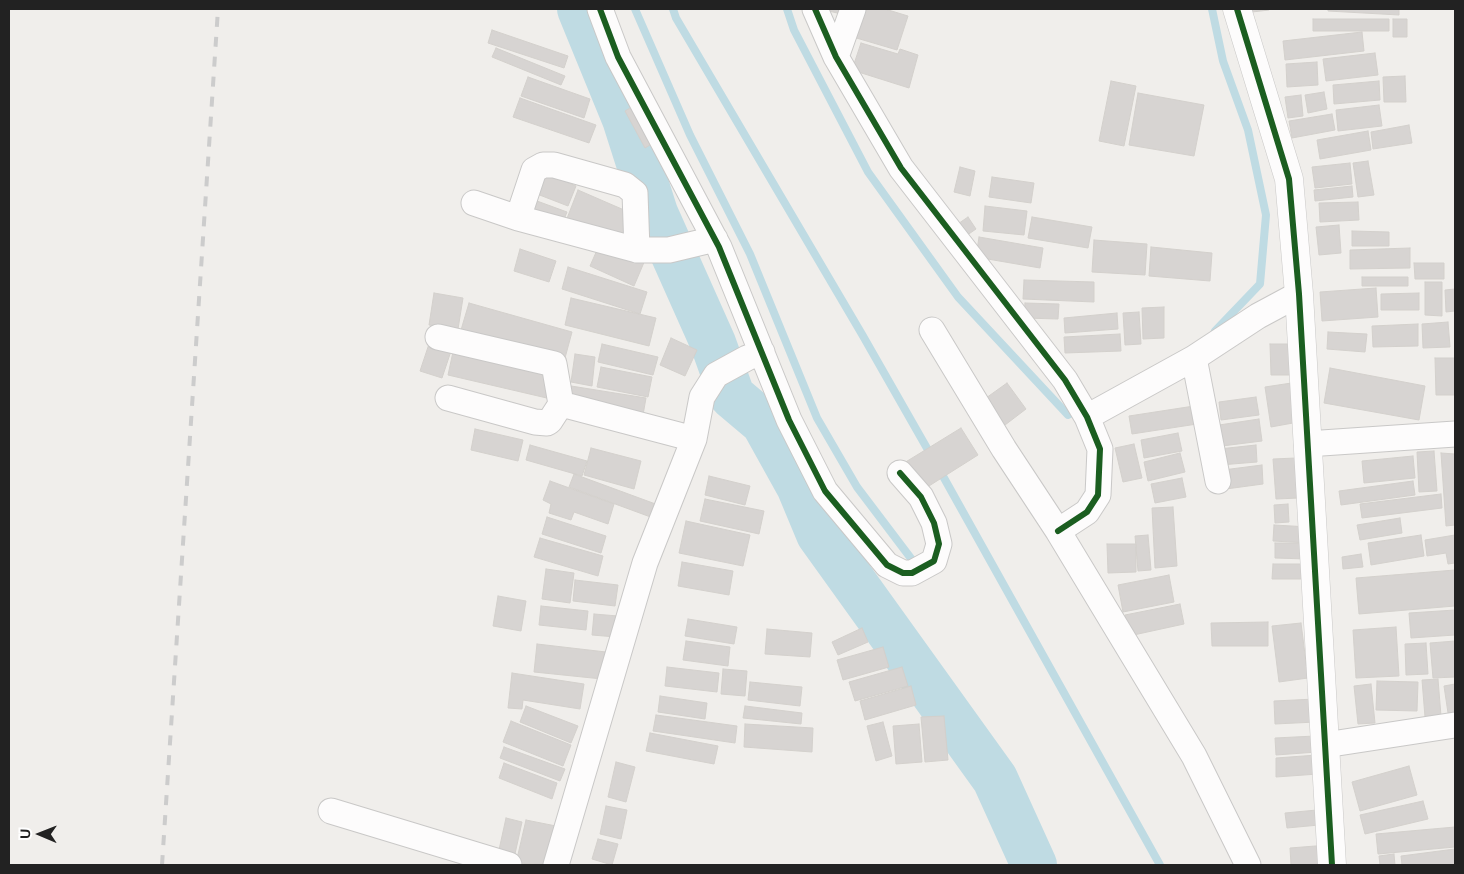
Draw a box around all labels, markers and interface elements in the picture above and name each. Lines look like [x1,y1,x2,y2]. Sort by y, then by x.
north arrow [15,809,65,859]
text: U [17,829,33,839]

